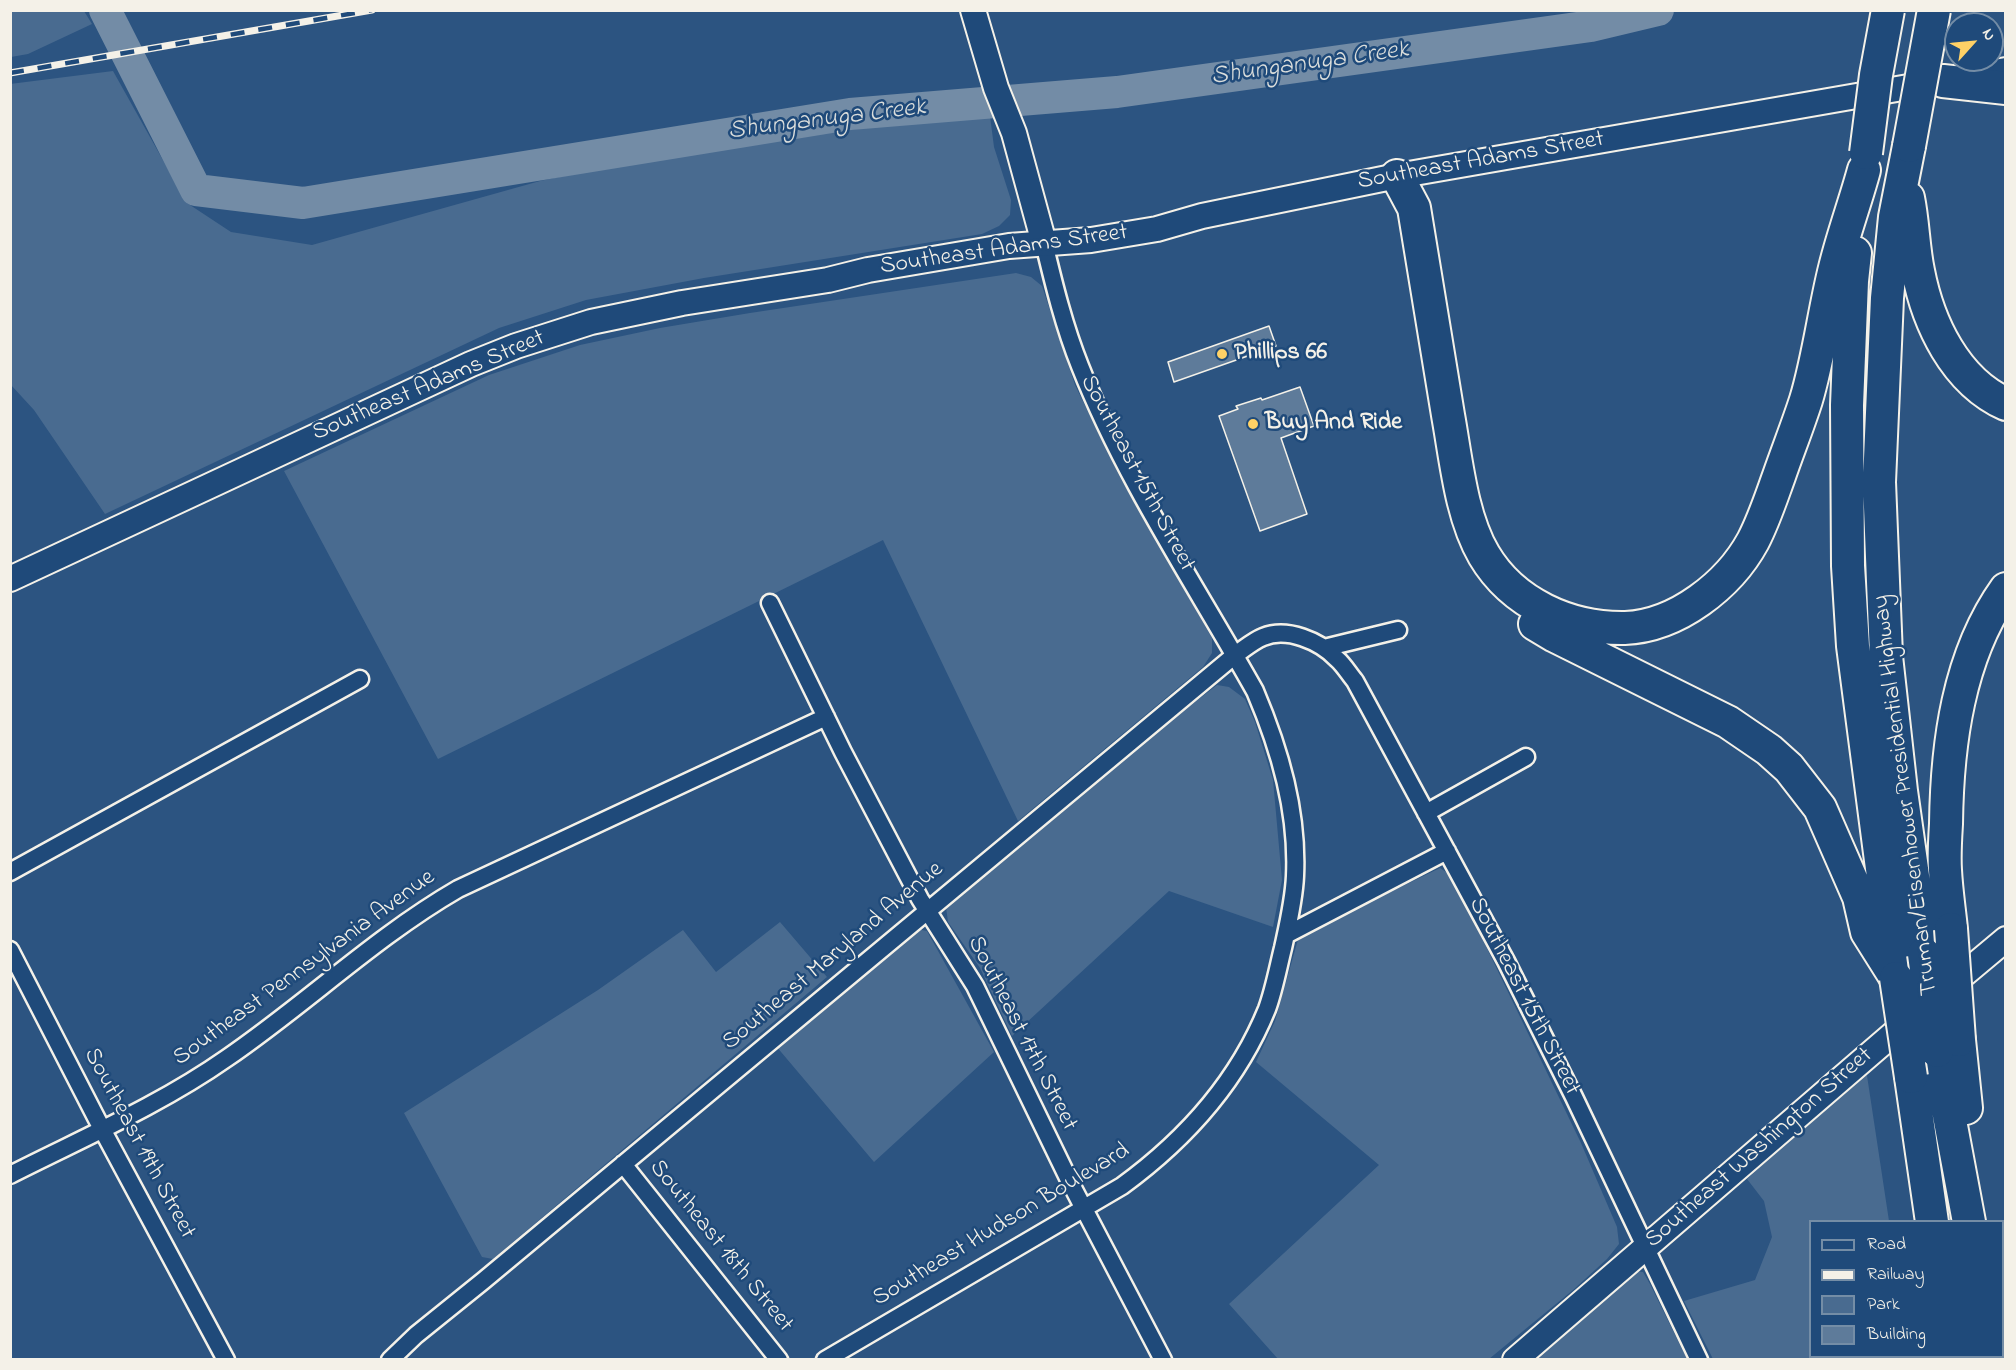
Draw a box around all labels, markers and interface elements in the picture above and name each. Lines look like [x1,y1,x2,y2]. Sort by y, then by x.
north arrow [1944,12,2004,72]
text: N [1975,24,2001,45]
water label: Shunganuga Creek [1209,36,1411,94]
water label: Shunganuga Creek [726,93,928,149]
street label: Southeast Adams Street [1356,126,1606,198]
street label: Southeast Adams Street [878,219,1130,283]
street label: Southeast Adams Street [309,325,549,449]
place label: Phillips 66 [1234,340,1327,368]
marker: Phillips 66 [1215,347,1229,361]
street label: Southeast 15th Street [1072,371,1200,577]
place label: Buy And Ride [1265,410,1402,438]
marker: Buy And Ride [1246,417,1260,431]
street label: Truman/Eisenhower Presidential Highway [1868,593,1946,997]
street label: Southeast Maryland Avenue [718,856,950,1058]
street label: Southeast Pennsylvania Avenue [168,864,442,1074]
street label: Southeast 15th Street [1461,893,1585,1101]
street label: Southeast 17th Street [959,932,1083,1136]
street label: Southeast Washington Street [1640,1042,1880,1256]
street label: Southeast 19th Street [76,1044,200,1244]
street label: Southeast Hudson Boulevard [868,1138,1136,1314]
street label: Southeast 18th Street [642,1155,798,1339]
legend [1809,1220,2004,1358]
text: Road [1867,1232,1906,1258]
text: Railway [1867,1262,1924,1288]
text: Park [1867,1292,1900,1318]
text: Building [1867,1322,1926,1348]

